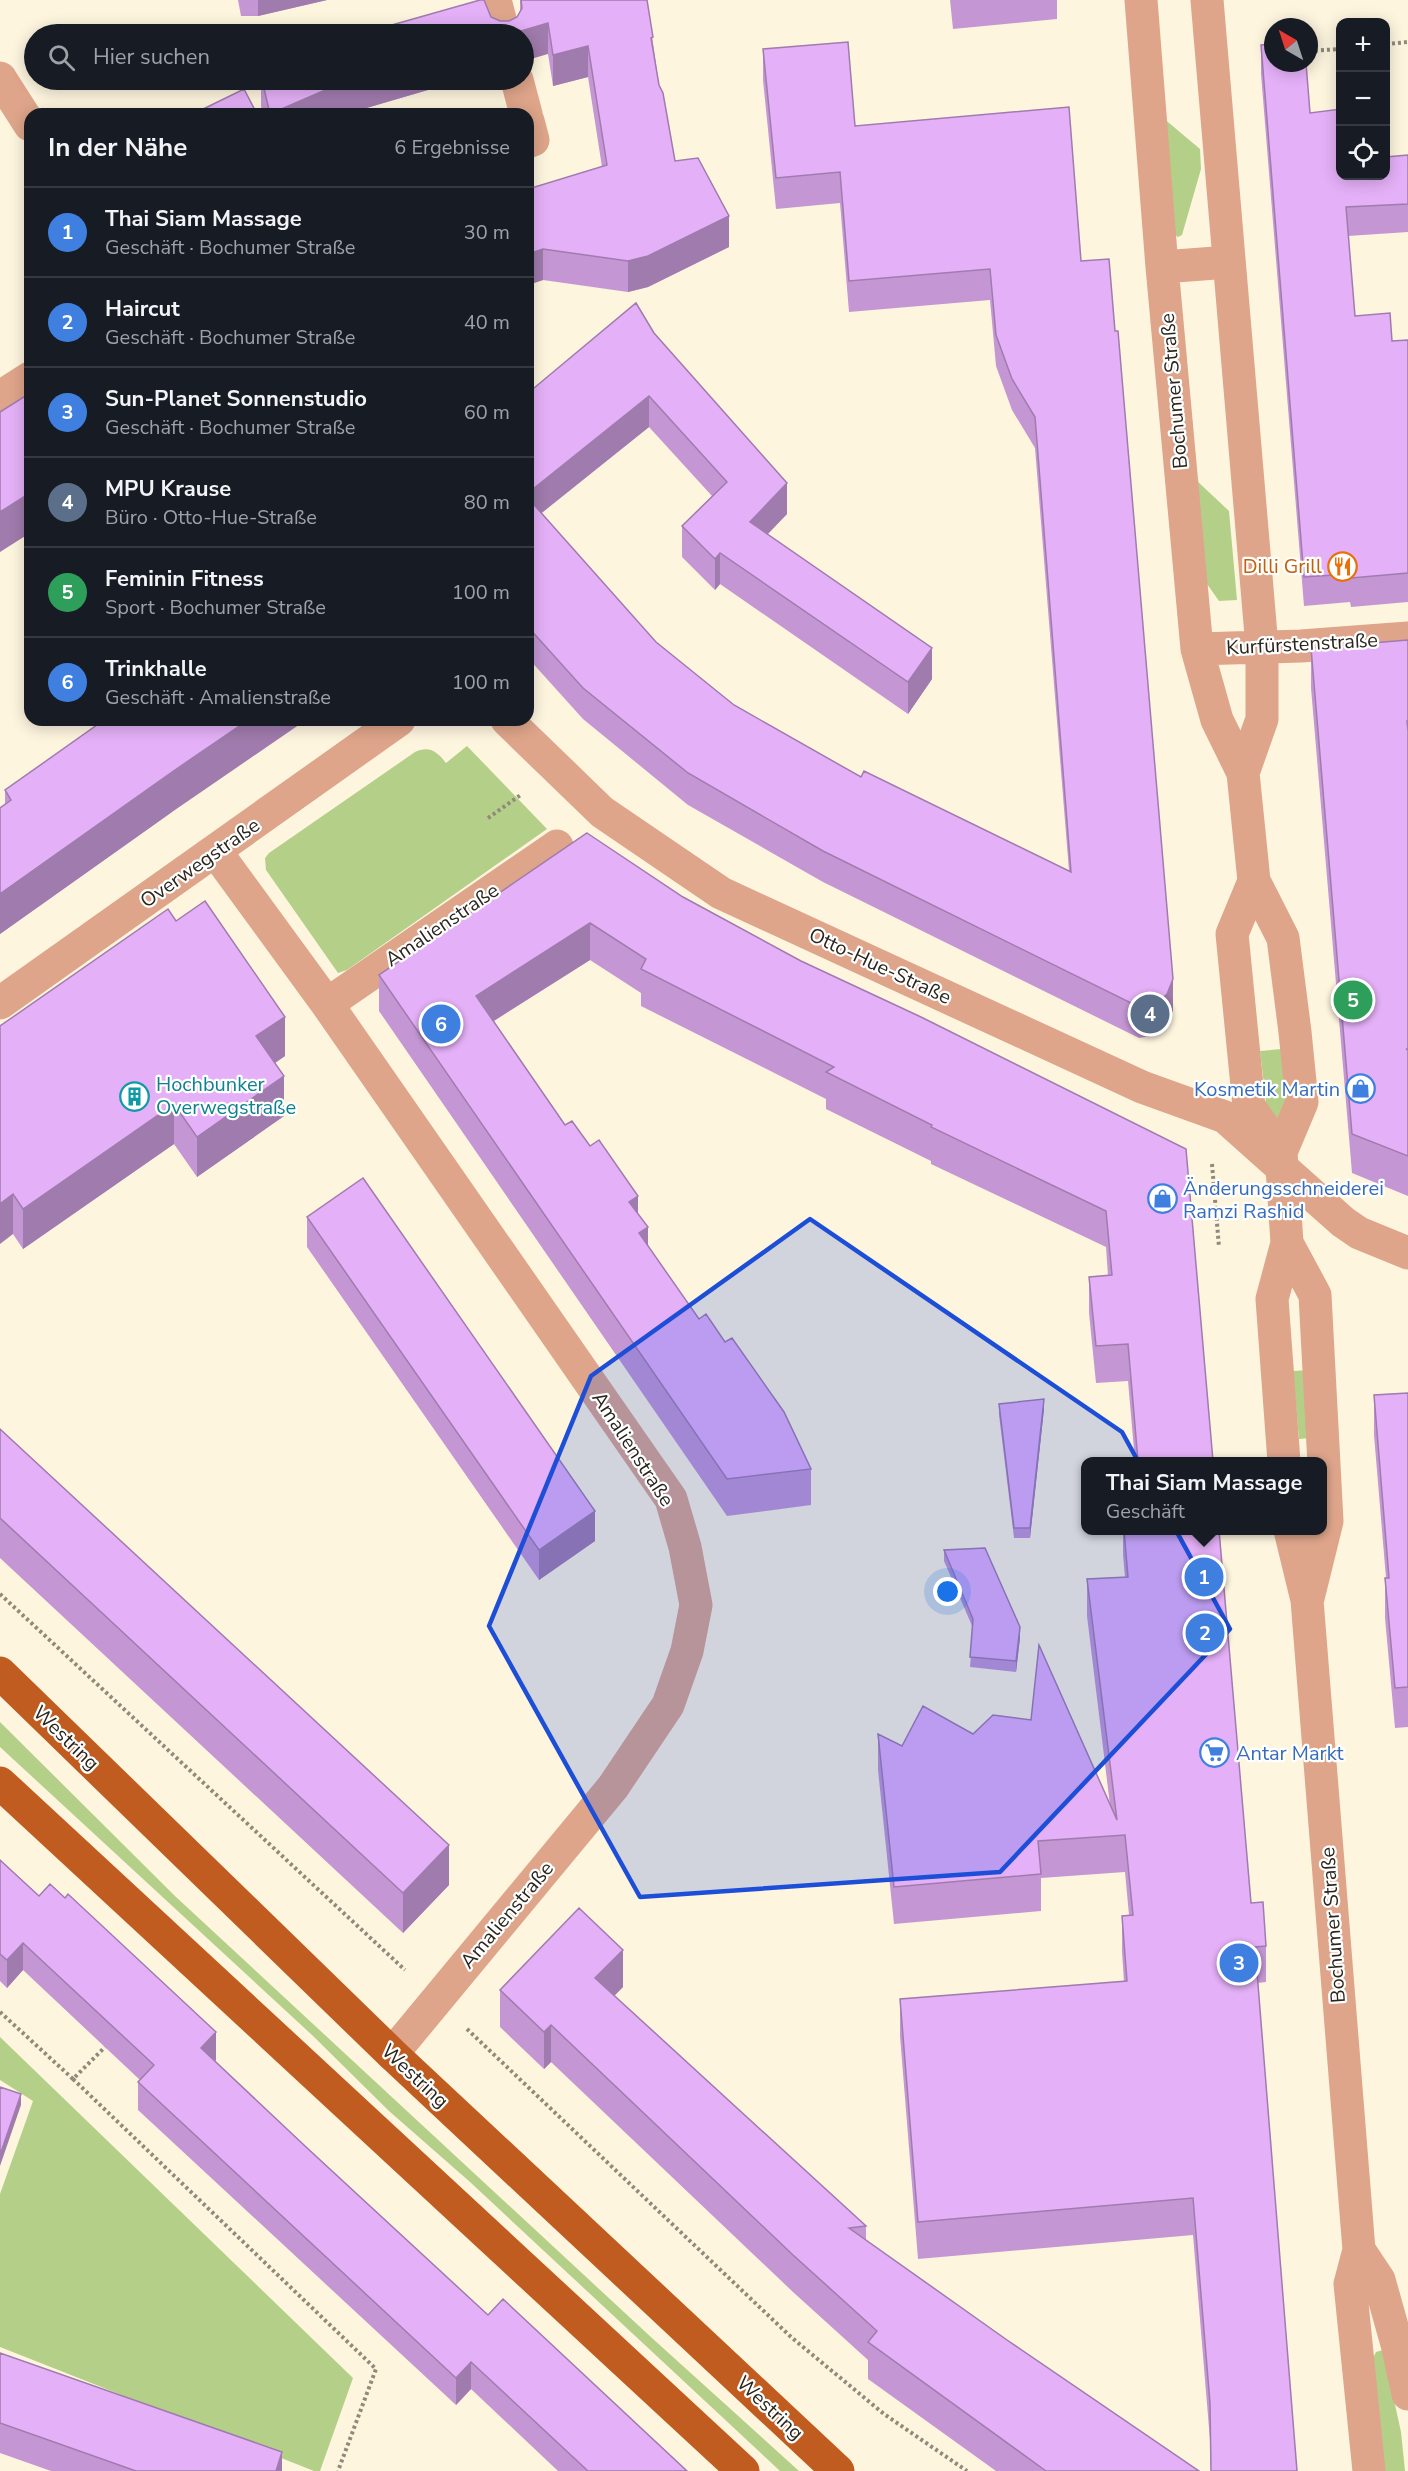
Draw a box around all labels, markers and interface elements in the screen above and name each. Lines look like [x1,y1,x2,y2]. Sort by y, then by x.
north arrow [1264,18,1318,72]
map controls [1336,18,1390,180]
button: + [1336,18,1390,72]
search box [24,24,534,90]
icon: search [45,41,78,74]
text: Hier suchen [93,42,210,72]
button: − [1336,72,1390,126]
button: locate [1336,126,1390,180]
text: In der Nähe [48,130,187,165]
text: 6 Ergebnisse [394,134,510,161]
text: Thai Siam Massage [105,204,302,234]
text: 1 [62,219,74,246]
text: 30 m [464,219,510,246]
text: Geschäft · Bochumer Straße [105,234,355,261]
text: Haircut [105,294,180,324]
text: 2 [62,309,74,336]
text: 40 m [464,309,510,336]
street label: Bochumer Straße [1154,312,1194,470]
text: Geschäft · Bochumer Straße [105,324,355,351]
text: Sun-Planet Sonnenstudio [105,384,367,414]
text: 3 [62,399,74,426]
text: 60 m [464,399,510,426]
text: Geschäft · Bochumer Straße [105,414,355,441]
text: MPU Krause [105,474,231,504]
text: 4 [62,489,74,516]
text: 80 m [464,489,510,516]
text: Büro · Otto-Hue-Straße [105,504,317,531]
restaurant icon: Dilli Grill [1327,550,1359,582]
place label: Dilli Grill [1243,553,1322,580]
text: Feminin Fitness [105,564,264,594]
text: 5 [62,579,74,606]
text: 100 m [452,579,510,606]
text: Sport · Bochumer Straße [105,594,326,621]
street label: Kurfürstenstraße [1226,627,1378,661]
text: Trinkhalle [105,654,207,684]
text: 6 [62,669,74,696]
text: 100 m [452,669,510,696]
text: Geschäft · Amalienstraße [105,684,331,711]
street label: Overwegstraße [135,812,265,914]
street label: Amalienstraße [380,877,504,973]
street label: Otto-Hue-Straße [804,921,956,1011]
pin: 5 [1334,978,1372,1022]
pin: 4 [1130,992,1170,1036]
pin: 6 [422,1002,460,1046]
place label: Hochbunker Overwegstraße [156,1071,296,1121]
shop icon: Kosmetik Martin [1345,1073,1377,1105]
place label: Kosmetik Martin [1194,1076,1340,1103]
building icon: Hochbunker Overwegstraße [119,1080,151,1112]
place label: Änderungsschneiderei Ramzi Rashid [1183,1175,1384,1225]
shop icon: Änderungsschneiderei Ramzi Rashid [1146,1183,1178,1215]
street label: Amalienstraße [586,1386,680,1512]
popup [1081,1457,1327,1535]
text: Thai Siam Massage [1106,1468,1302,1498]
text: Geschäft [1106,1498,1185,1525]
pin: 1 [1184,1554,1224,1600]
your location [933,1577,962,1606]
pin: 2 [1186,1610,1224,1656]
street label: Westring [27,1699,105,1777]
supermarket icon: Antar Markt [1199,1737,1231,1769]
place label: Antar Markt [1236,1740,1344,1767]
street label: Bochumer Straße [1314,1846,1352,2004]
street label: Amalienstraße [454,1856,560,1974]
pin: 3 [1220,1940,1258,1986]
street label: Westring [375,2038,455,2114]
street label: Westring [730,2370,810,2446]

